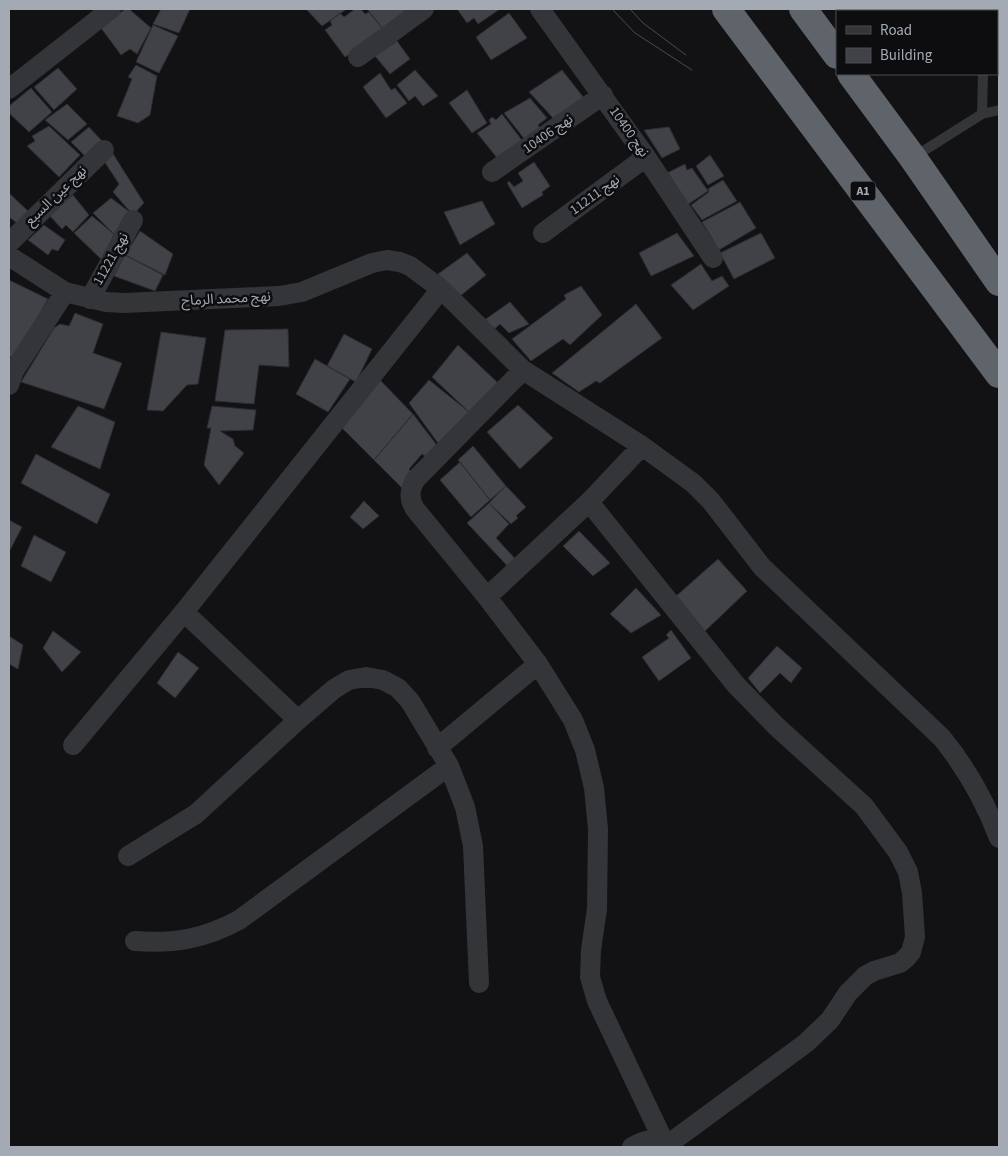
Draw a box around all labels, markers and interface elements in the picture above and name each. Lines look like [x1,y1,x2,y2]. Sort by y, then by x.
legend [836,10,998,75]
text: Road [880,20,912,41]
text: Building [880,45,933,66]
street label: نهج 10400 [604,103,654,161]
street label: نهج 10406 [519,109,577,159]
street label: نهج عين السبع [21,161,92,231]
street label: نهج 11211 [566,170,624,220]
road number: A1 [850,182,876,200]
street label: نهج 11221 [88,229,134,289]
street label: نهج محمد الرماح [181,287,272,311]

